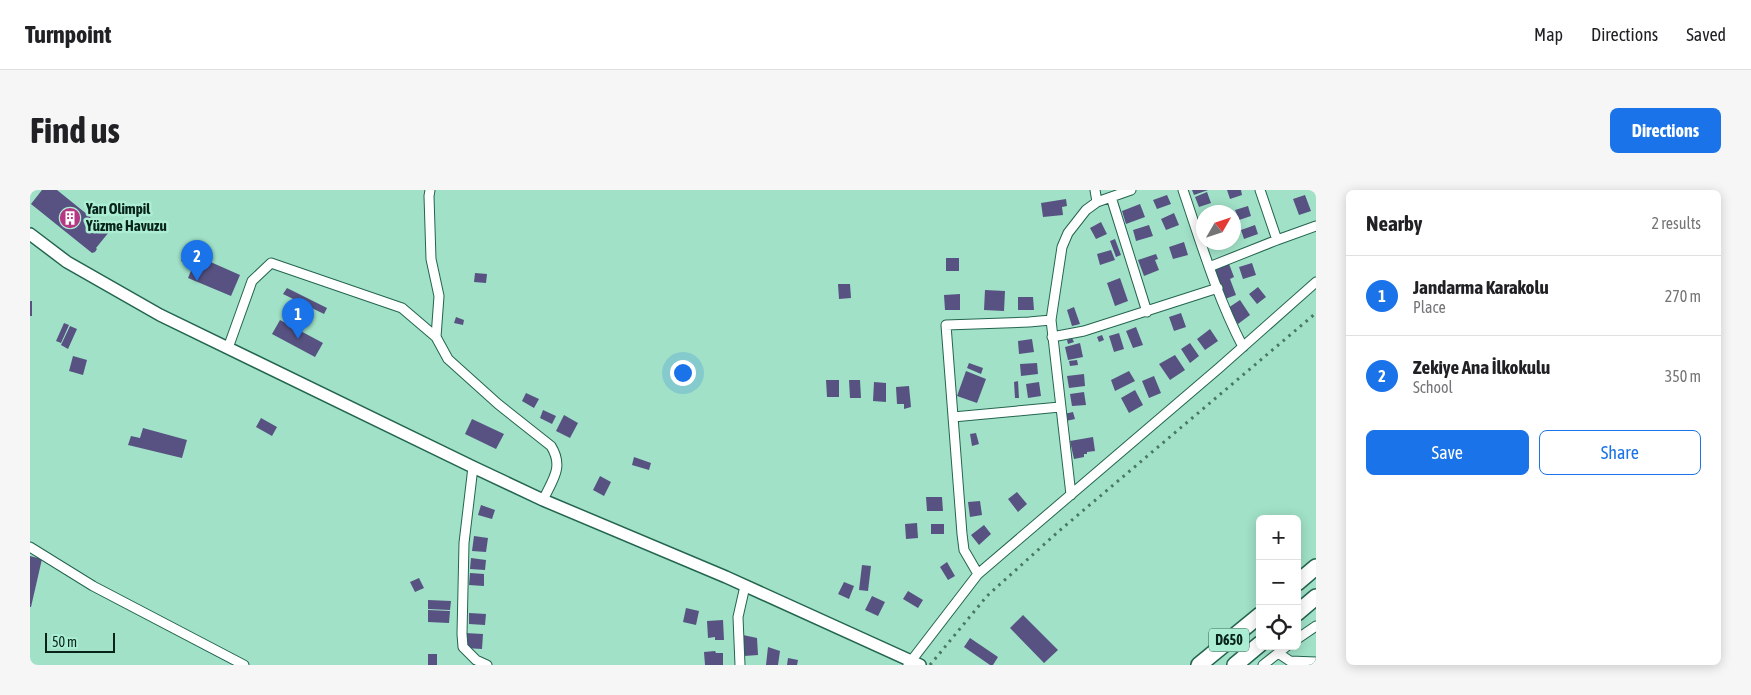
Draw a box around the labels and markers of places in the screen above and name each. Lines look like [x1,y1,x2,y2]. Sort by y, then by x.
place label: Yarı Olimpil Yüzme Havuzu [85,200,167,234]
building icon: Yarı Olimpil Yüzme Havuzu [58,206,82,230]
pin: 2 [181,240,213,281]
pin: 1 [282,298,314,339]

